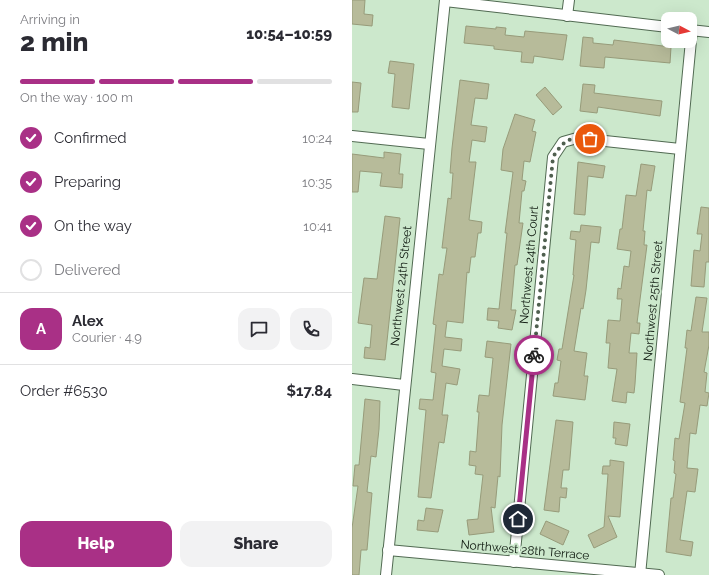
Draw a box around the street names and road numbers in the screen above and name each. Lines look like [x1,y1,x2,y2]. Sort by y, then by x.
street label: Northwest 24th Court [517,205,541,325]
street label: Northwest 24th Street [388,225,414,347]
street label: Northwest 25th Street [641,240,665,362]
street label: Northwest 28th Terrace [460,537,590,563]

